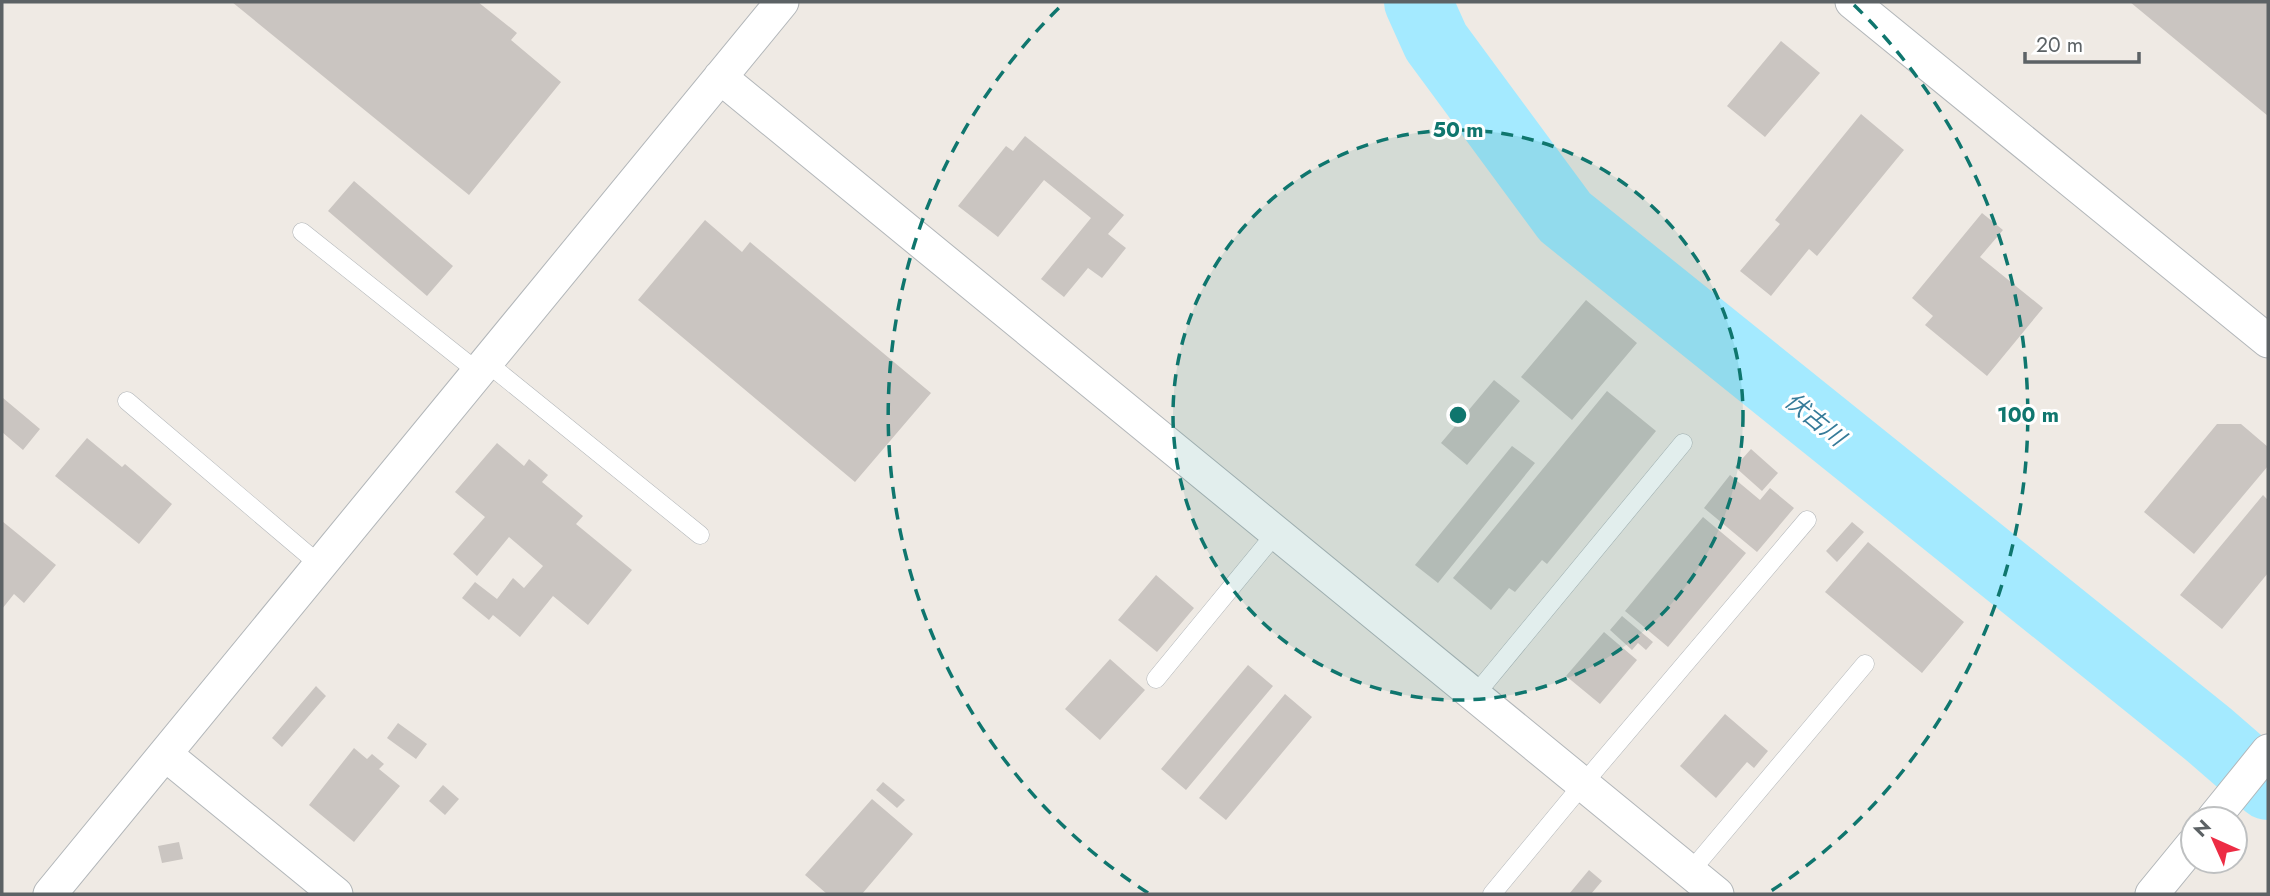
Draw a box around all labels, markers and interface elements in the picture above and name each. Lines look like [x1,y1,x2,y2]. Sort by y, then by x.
scale bar [2025,21,2139,65]
text: 20 m [2036,30,2083,60]
text: 50 m [1433,115,1483,145]
water label: 伏古川 [1777,384,1855,456]
text: 100 m [1997,400,2059,430]
centre of rings [1446,403,1470,427]
north arrow [2179,805,2249,875]
text: N [2187,813,2217,843]

